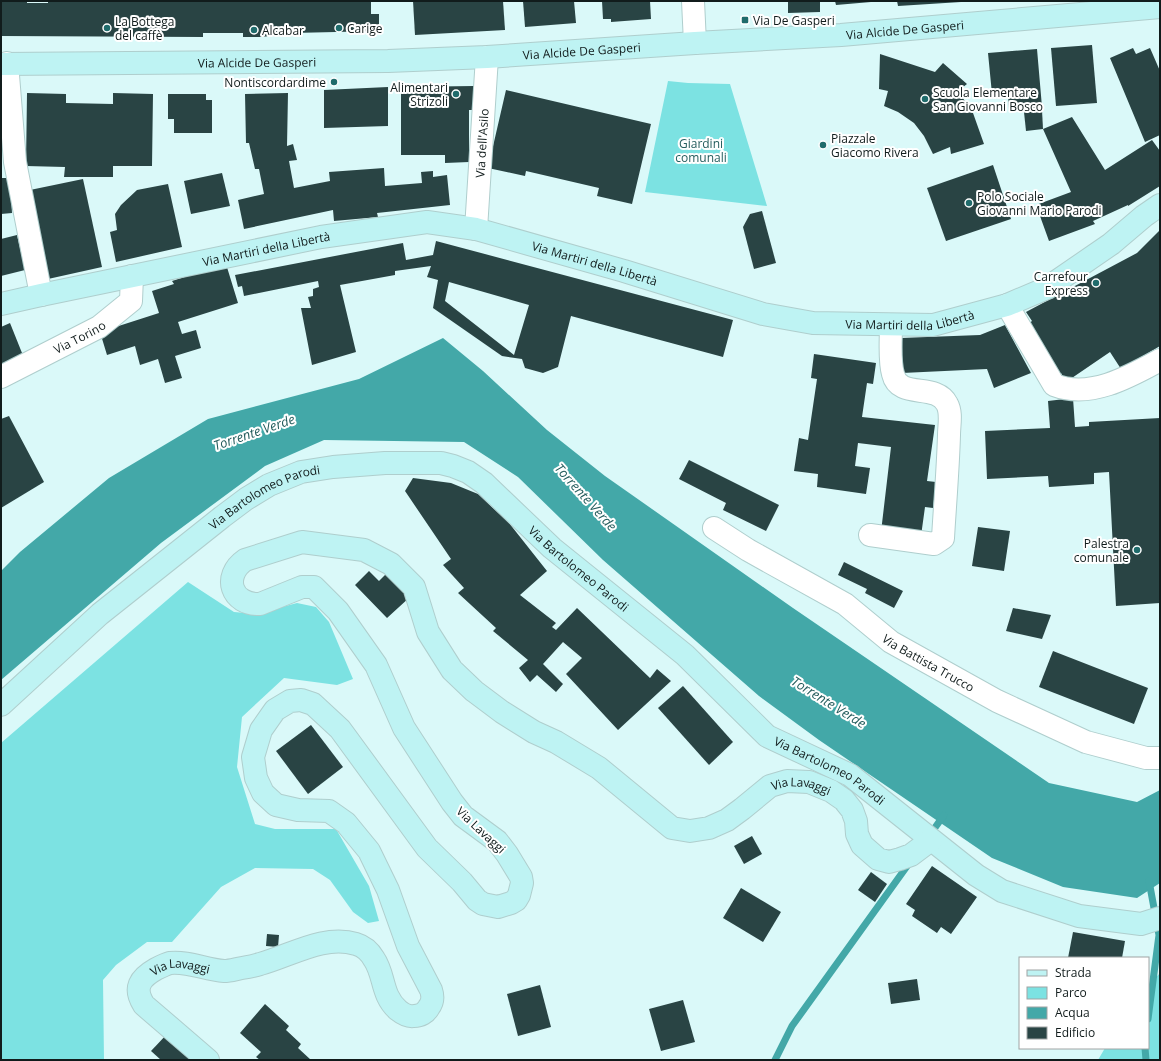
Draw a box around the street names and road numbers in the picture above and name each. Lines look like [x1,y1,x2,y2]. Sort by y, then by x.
street label: Via Alcide De Gasperi [845,16,965,43]
street label: Via Alcide De Gasperi [522,38,641,63]
street label: Via Alcide De Gasperi [198,53,316,71]
street label: Via dell'Asilo [471,108,492,178]
street label: Via Martiri della Libertà [201,227,331,270]
street label: Via Martiri della Libertà [530,237,660,289]
street label: Via Martiri della Libertà [845,306,976,333]
street label: Via Torino [50,317,109,357]
street label: Via Bartolomeo Parodi [205,461,321,533]
street label: Via Bartolomeo Parodi [525,522,633,615]
street label: Via Battista Trucco [879,630,978,695]
street label: Via Bartolomeo Parodi [771,732,889,808]
street label: Via Lavaggi [769,773,834,799]
street label: Via Lavaggi [453,803,509,857]
street label: Via Lavaggi [147,954,212,979]

